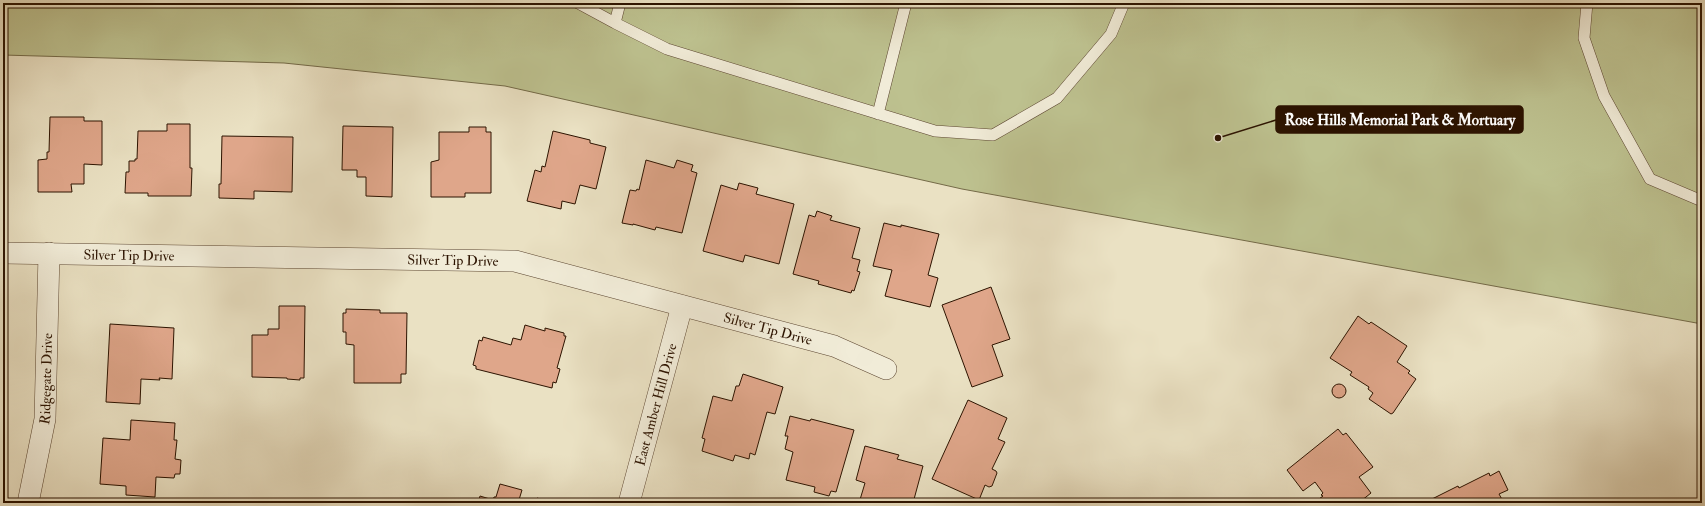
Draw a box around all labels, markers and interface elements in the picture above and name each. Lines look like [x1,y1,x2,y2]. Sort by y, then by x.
callout: Rose Hills Memorial Park & Mortuary [1276,106,1523,133]
text: Rose Hills Memorial Park & Mortuary [1285,111,1517,131]
street label: Silver Tip Drive [83,246,175,265]
street label: Silver Tip Drive [407,251,499,270]
street label: Silver Tip Drive [722,309,814,349]
street label: Ridgegate Drive [36,333,56,426]
street label: East Amber Hill Drive [631,341,681,468]

